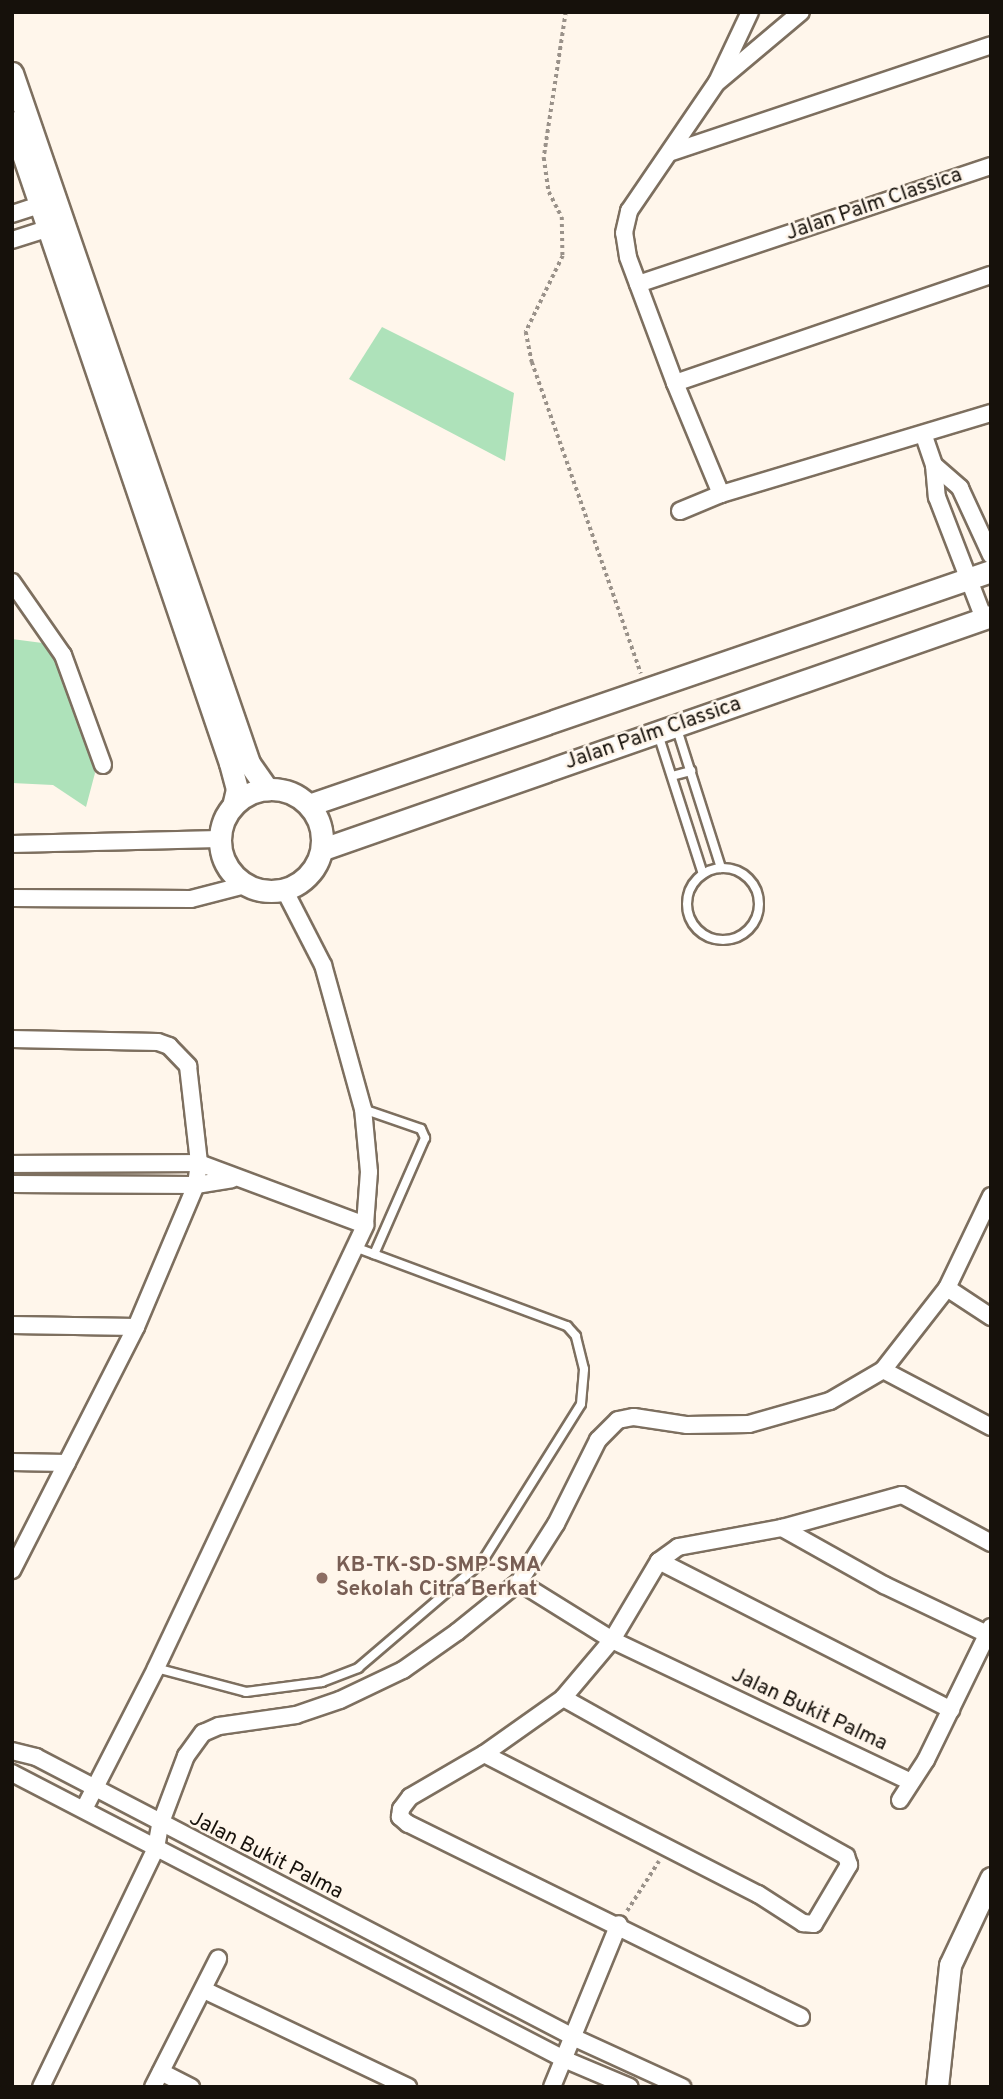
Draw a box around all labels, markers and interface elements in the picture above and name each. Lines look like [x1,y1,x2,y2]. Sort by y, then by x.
street label: Jalan Palm Classica [783,163,965,247]
street label: Jalan Palm Classica [562,692,744,776]
place label: KB-TK-SD-SMP-SMA Sekolah Citra Berkat [336,1553,541,1603]
marker: KB-TK-SD-SMP-SMA Sekolah Citra Berkat [314,1570,330,1586]
street label: Jalan Bukit Palma [727,1663,891,1757]
street label: Jalan Bukit Palma [185,1806,347,1906]

